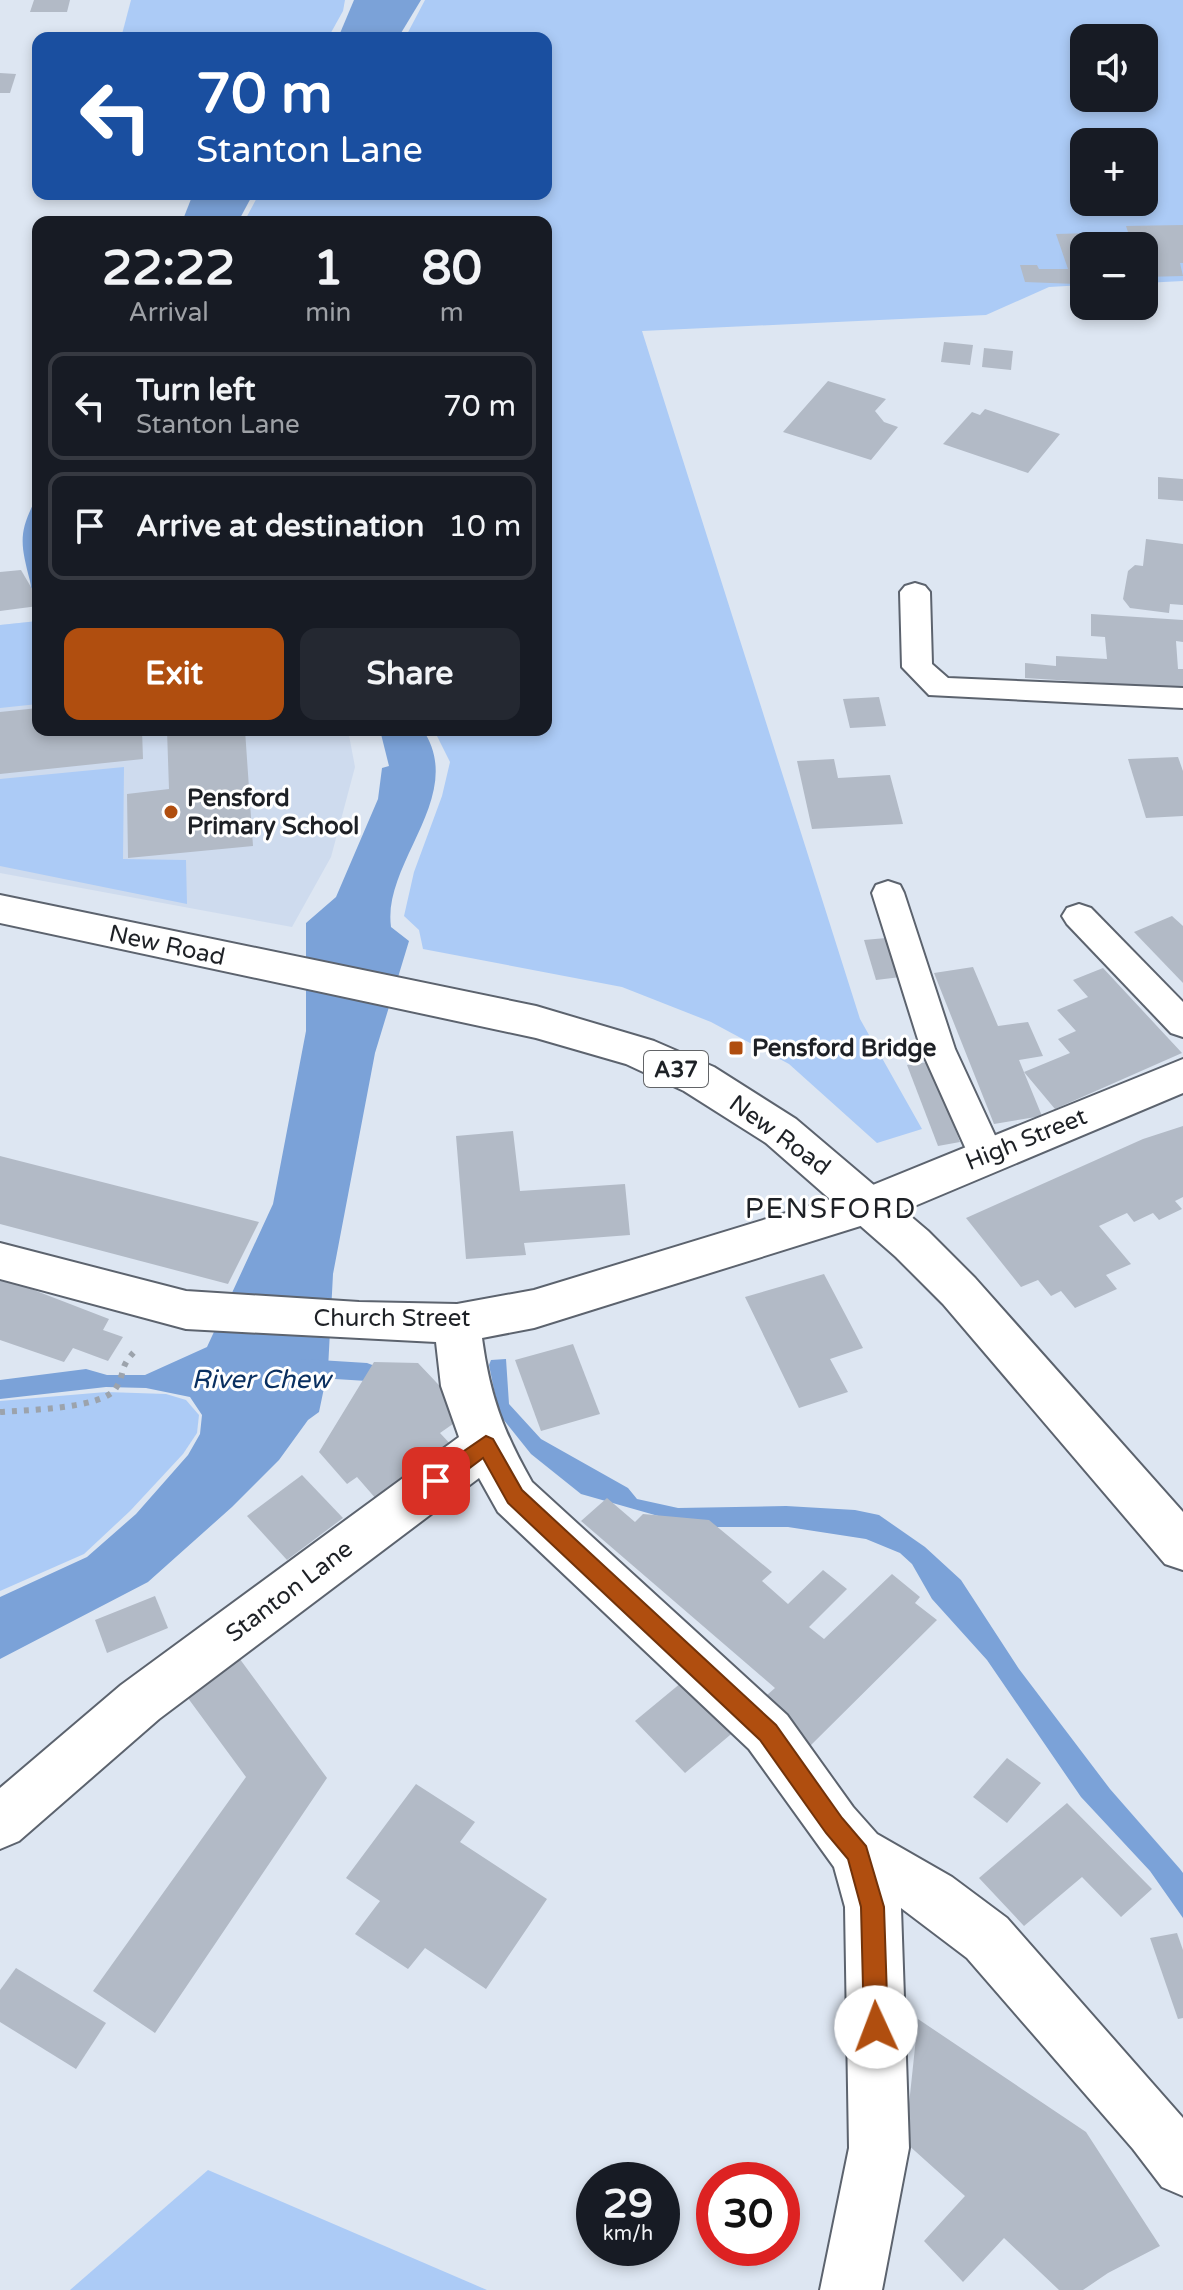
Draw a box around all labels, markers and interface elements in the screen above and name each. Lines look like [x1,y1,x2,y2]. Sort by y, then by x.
map controls [1070,24,1158,320]
button: sound [1070,24,1158,112]
text: 70 m [196,61,332,128]
icon: left [64,64,168,168]
button: + [1070,128,1158,216]
text: Stanton Lane [196,129,423,172]
button: − [1070,232,1158,320]
text: 22:22 [102,240,235,298]
text: 1 [313,240,343,298]
text: 80 [422,240,482,298]
text: Arrival [128,297,209,328]
text: min [305,297,351,328]
text: m [440,297,464,328]
text: Turn left [136,372,255,409]
icon: left [68,384,112,428]
text: 70 m [443,388,516,425]
text: Stanton Lane [136,409,300,440]
icon: arrive [68,504,112,548]
text: Arrive at destination [136,508,424,545]
text: 10 m [448,508,521,545]
button: Exit [64,628,284,720]
button: Share [300,628,520,720]
place label: Pensford Primary School [187,784,359,841]
marker: Pensford Primary School [162,803,180,821]
street label: New Road [106,919,228,972]
place label: Pensford Bridge [752,1034,937,1063]
marker: Pensford Bridge [727,1039,745,1057]
road number: A37 [644,1051,708,1087]
street label: New Road [723,1089,836,1182]
street label: High Street [961,1102,1091,1177]
district label: PENSFORD [745,1192,917,1226]
street label: Church Street [314,1304,470,1333]
water label: River Chew [191,1364,334,1395]
pin [402,1447,470,1515]
icon: arrive [414,1459,458,1503]
street label: Stanton Lane [220,1534,358,1648]
position arrow [834,1985,918,2069]
speed limit sign: 30 [696,2162,800,2266]
text: 29 [603,2180,653,2228]
text: km/h [603,2222,653,2246]

